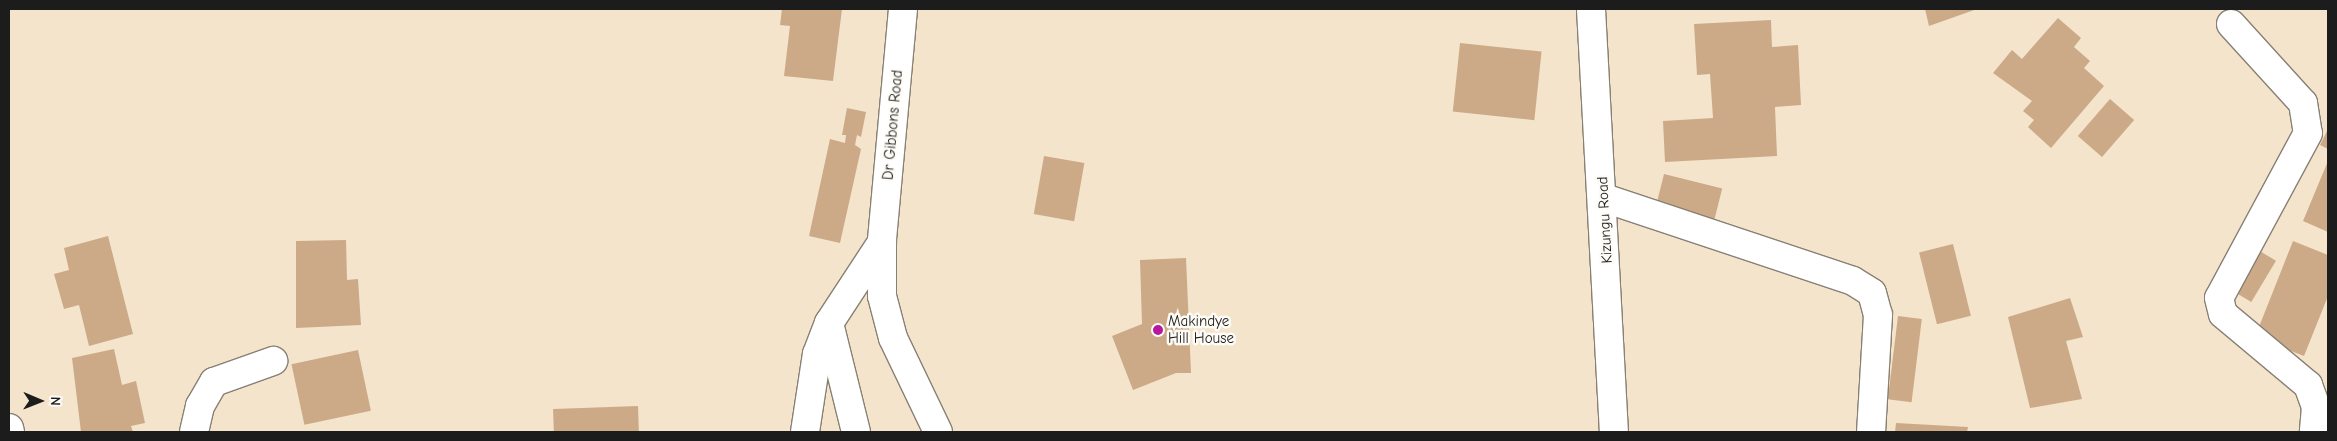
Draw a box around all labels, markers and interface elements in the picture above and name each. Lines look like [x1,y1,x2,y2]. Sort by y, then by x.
street label: Dr Gibbons Road [879,69,907,181]
street label: Kizungu Road [1594,176,1616,264]
place label: Makindye Hill House [1168,312,1234,347]
marker: Makindye Hill House [1152,324,1164,336]
north arrow [15,376,65,426]
text: N [47,397,64,406]

